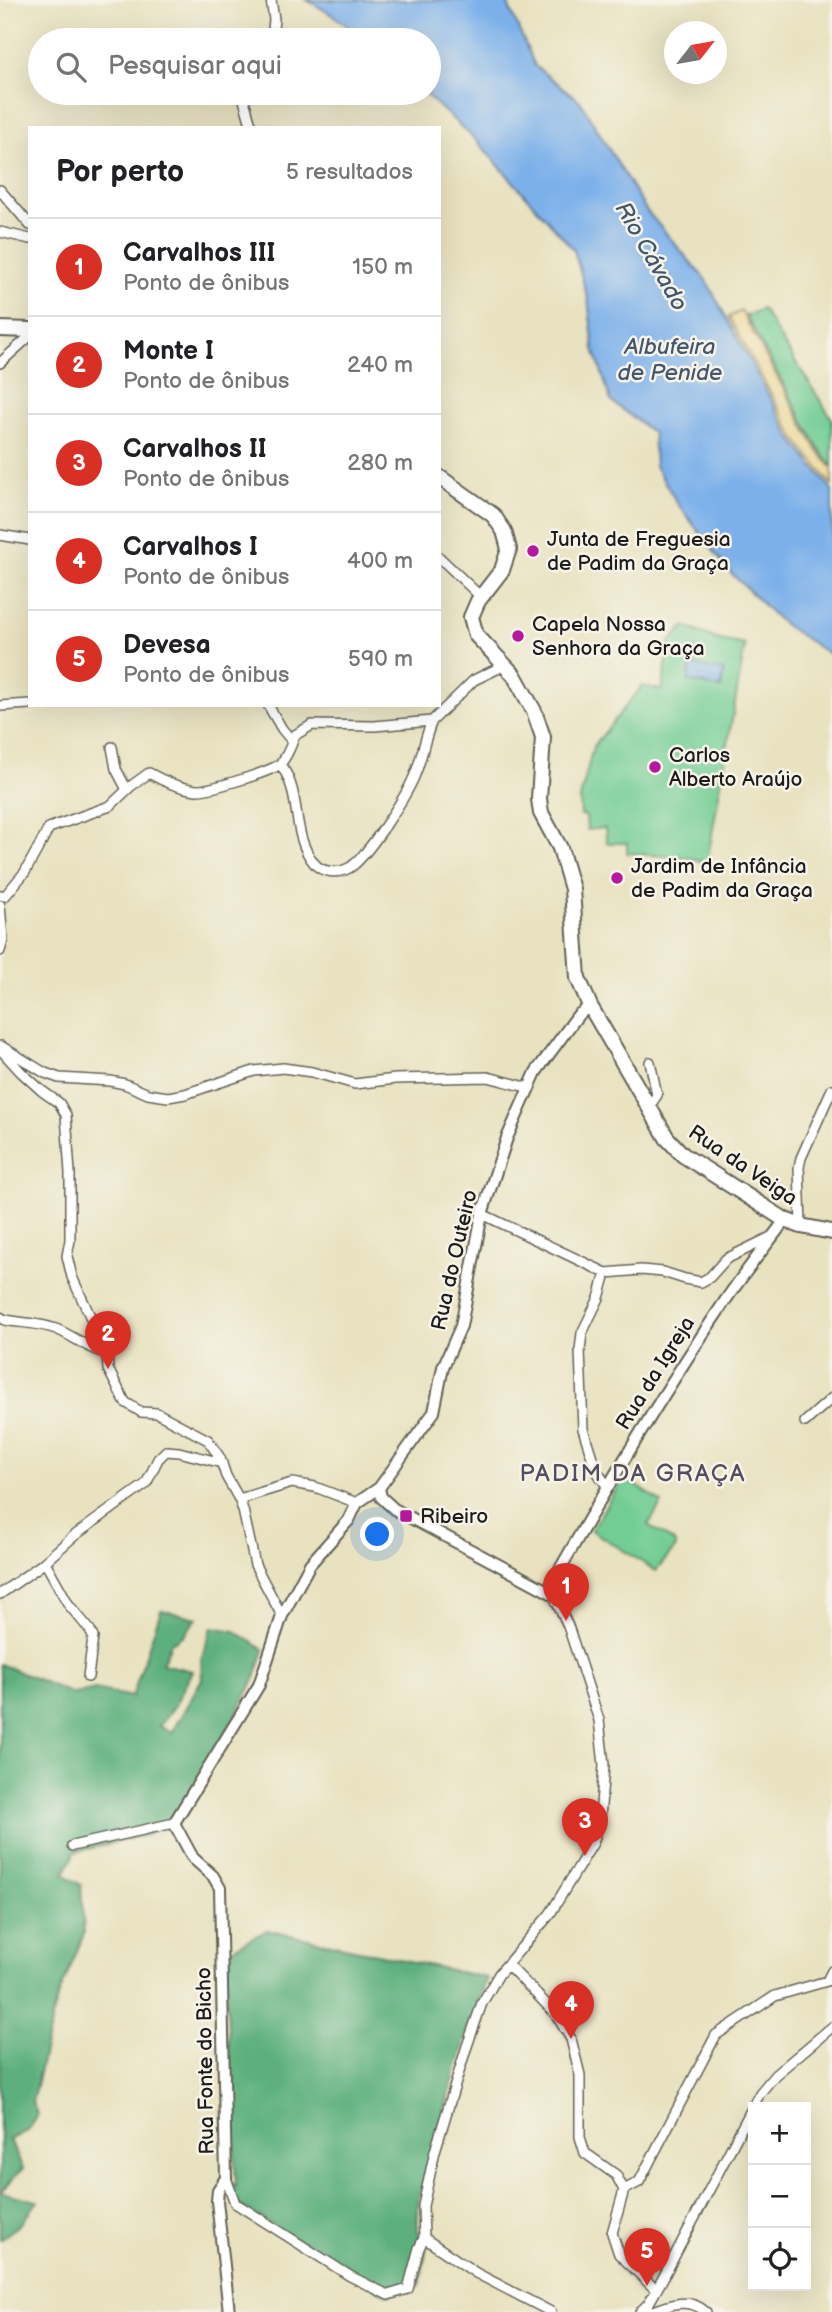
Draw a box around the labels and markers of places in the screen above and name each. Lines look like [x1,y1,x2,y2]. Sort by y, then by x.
place label: Junta de Freguesia de Padim da Graça [547,527,731,576]
marker: Junta de Freguesia de Padim da Graça [525,543,541,559]
place label: Capela Nossa Senhora da Graça [532,612,705,661]
marker: Capela Nossa Senhora da Graça [510,628,526,644]
place label: Carlos Alberto Araújo [669,743,802,792]
marker: Carlos Alberto Araújo [647,759,663,775]
place label: Jardim de Infância de Padim da Graça [631,854,813,903]
marker: Jardim de Infância de Padim da Graça [609,870,625,886]
pin: 2 [85,1311,131,1369]
place label: Ribeiro [420,1504,488,1529]
marker: Ribeiro [398,1508,414,1524]
pin: 1 [543,1563,589,1621]
pin: 3 [562,1798,608,1856]
pin: 4 [548,1981,594,2039]
pin: 5 [624,2228,670,2286]

